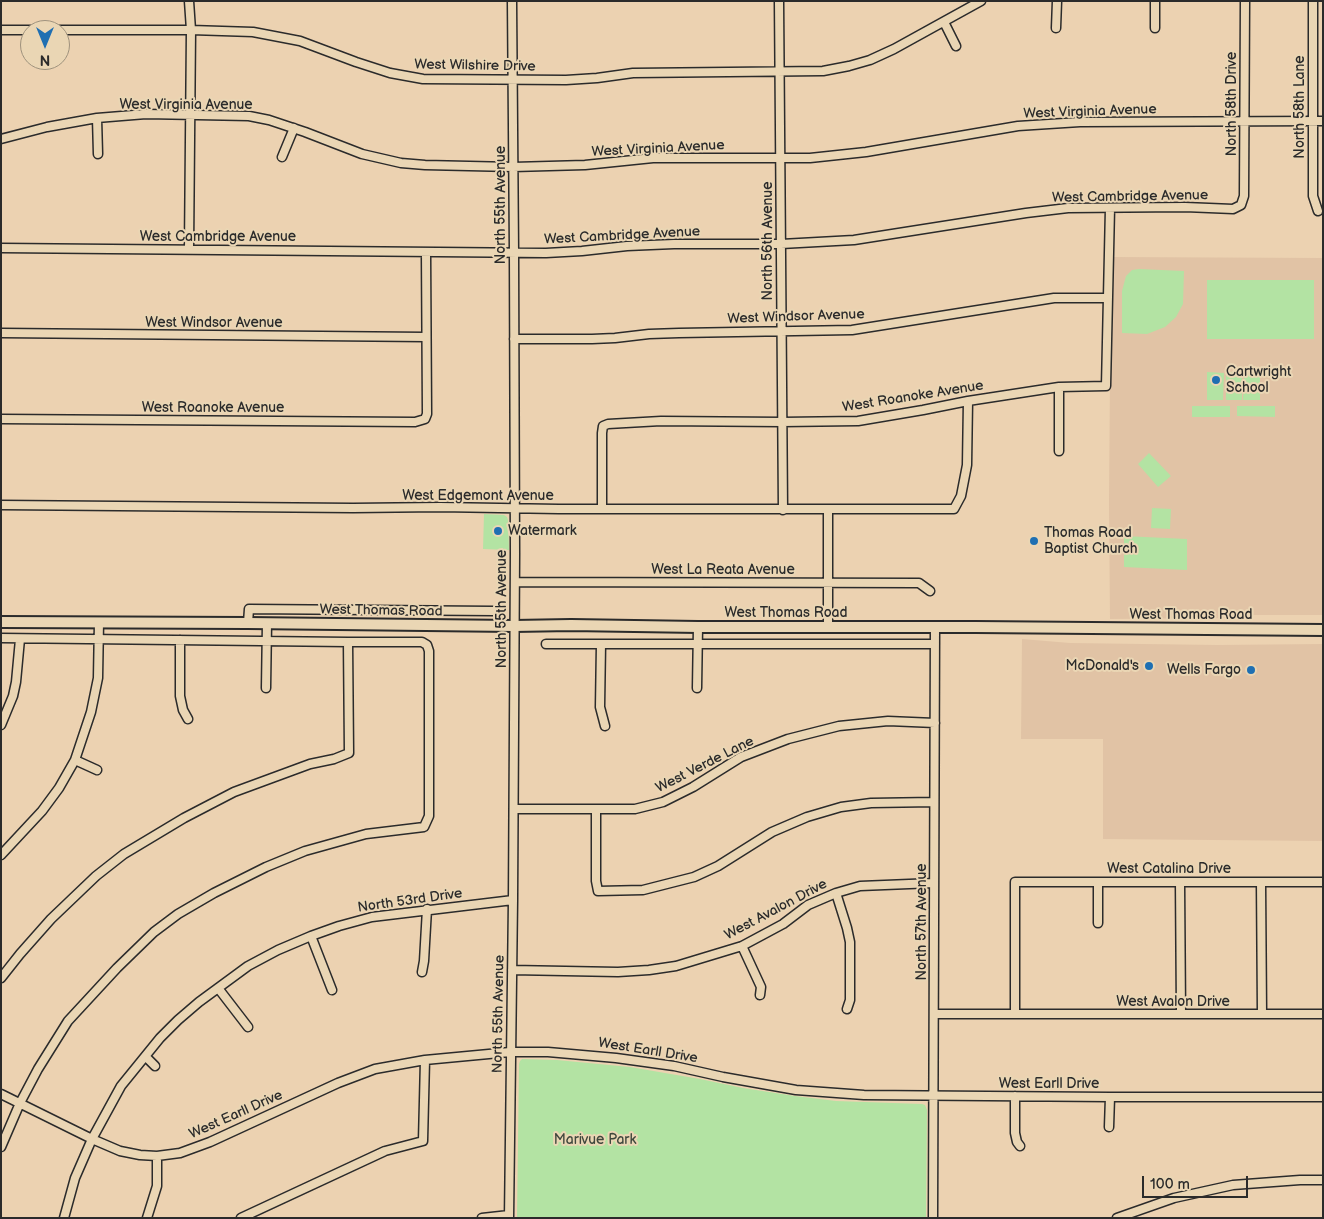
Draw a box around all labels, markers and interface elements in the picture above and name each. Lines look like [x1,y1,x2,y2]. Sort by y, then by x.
north arrow [20,20,70,70]
text: N [40,51,50,68]
street label: North 58th Drive [1224,52,1240,156]
street label: North 58th Lane [1292,55,1308,159]
street label: West Wilshire Drive [414,57,536,75]
street label: West Virginia Avenue [119,97,253,113]
street label: West Virginia Avenue [1023,101,1157,123]
street label: West Virginia Avenue [591,137,725,161]
street label: North 55th Avenue [493,146,509,264]
street label: North 56th Avenue [760,182,776,300]
street label: West Cambridge Avenue [1052,187,1208,207]
street label: West Cambridge Avenue [544,224,700,248]
street label: West Cambridge Avenue [140,229,296,245]
street label: West Windsor Avenue [727,306,865,328]
street label: West Windsor Avenue [145,315,283,331]
place label: Cartwright School [1226,364,1291,397]
marker: Cartwright School [1210,374,1222,386]
street label: West Roanoke Avenue [841,378,985,416]
street label: West Roanoke Avenue [142,400,284,416]
street label: West Edgemont Avenue [402,488,554,504]
place label: Watermark [508,523,577,539]
marker: Watermark [492,525,504,537]
place label: Thomas Road Baptist Church [1044,525,1137,558]
marker: Thomas Road Baptist Church [1028,535,1040,547]
street label: North 55th Avenue [494,550,510,668]
street label: West La Reata Avenue [651,562,795,578]
street label: West Thomas Road [319,602,443,620]
street label: West Thomas Road [724,605,848,621]
street label: West Thomas Road [1129,607,1253,623]
place label: McDonald's [1066,658,1139,674]
marker: McDonald's [1143,660,1155,672]
place label: Wells Fargo [1167,662,1241,678]
marker: Wells Fargo [1245,664,1257,676]
street label: West Verde Lane [653,733,757,797]
street label: West Catalina Drive [1107,861,1231,877]
street label: North 57th Avenue [914,863,930,981]
street label: West Avalon Drive [722,876,830,944]
street label: North 53rd Drive [357,885,463,917]
street label: North 55th Avenue [490,955,508,1073]
street label: West Avalon Drive [1116,994,1230,1010]
street label: West Earll Drive [597,1035,699,1067]
street label: West Earll Drive [999,1076,1099,1092]
street label: West Earll Drive [187,1087,285,1143]
park label: Marivue Park [554,1132,636,1148]
scale bar [1144,1166,1250,1198]
text: 100 m [1150,1175,1190,1194]

